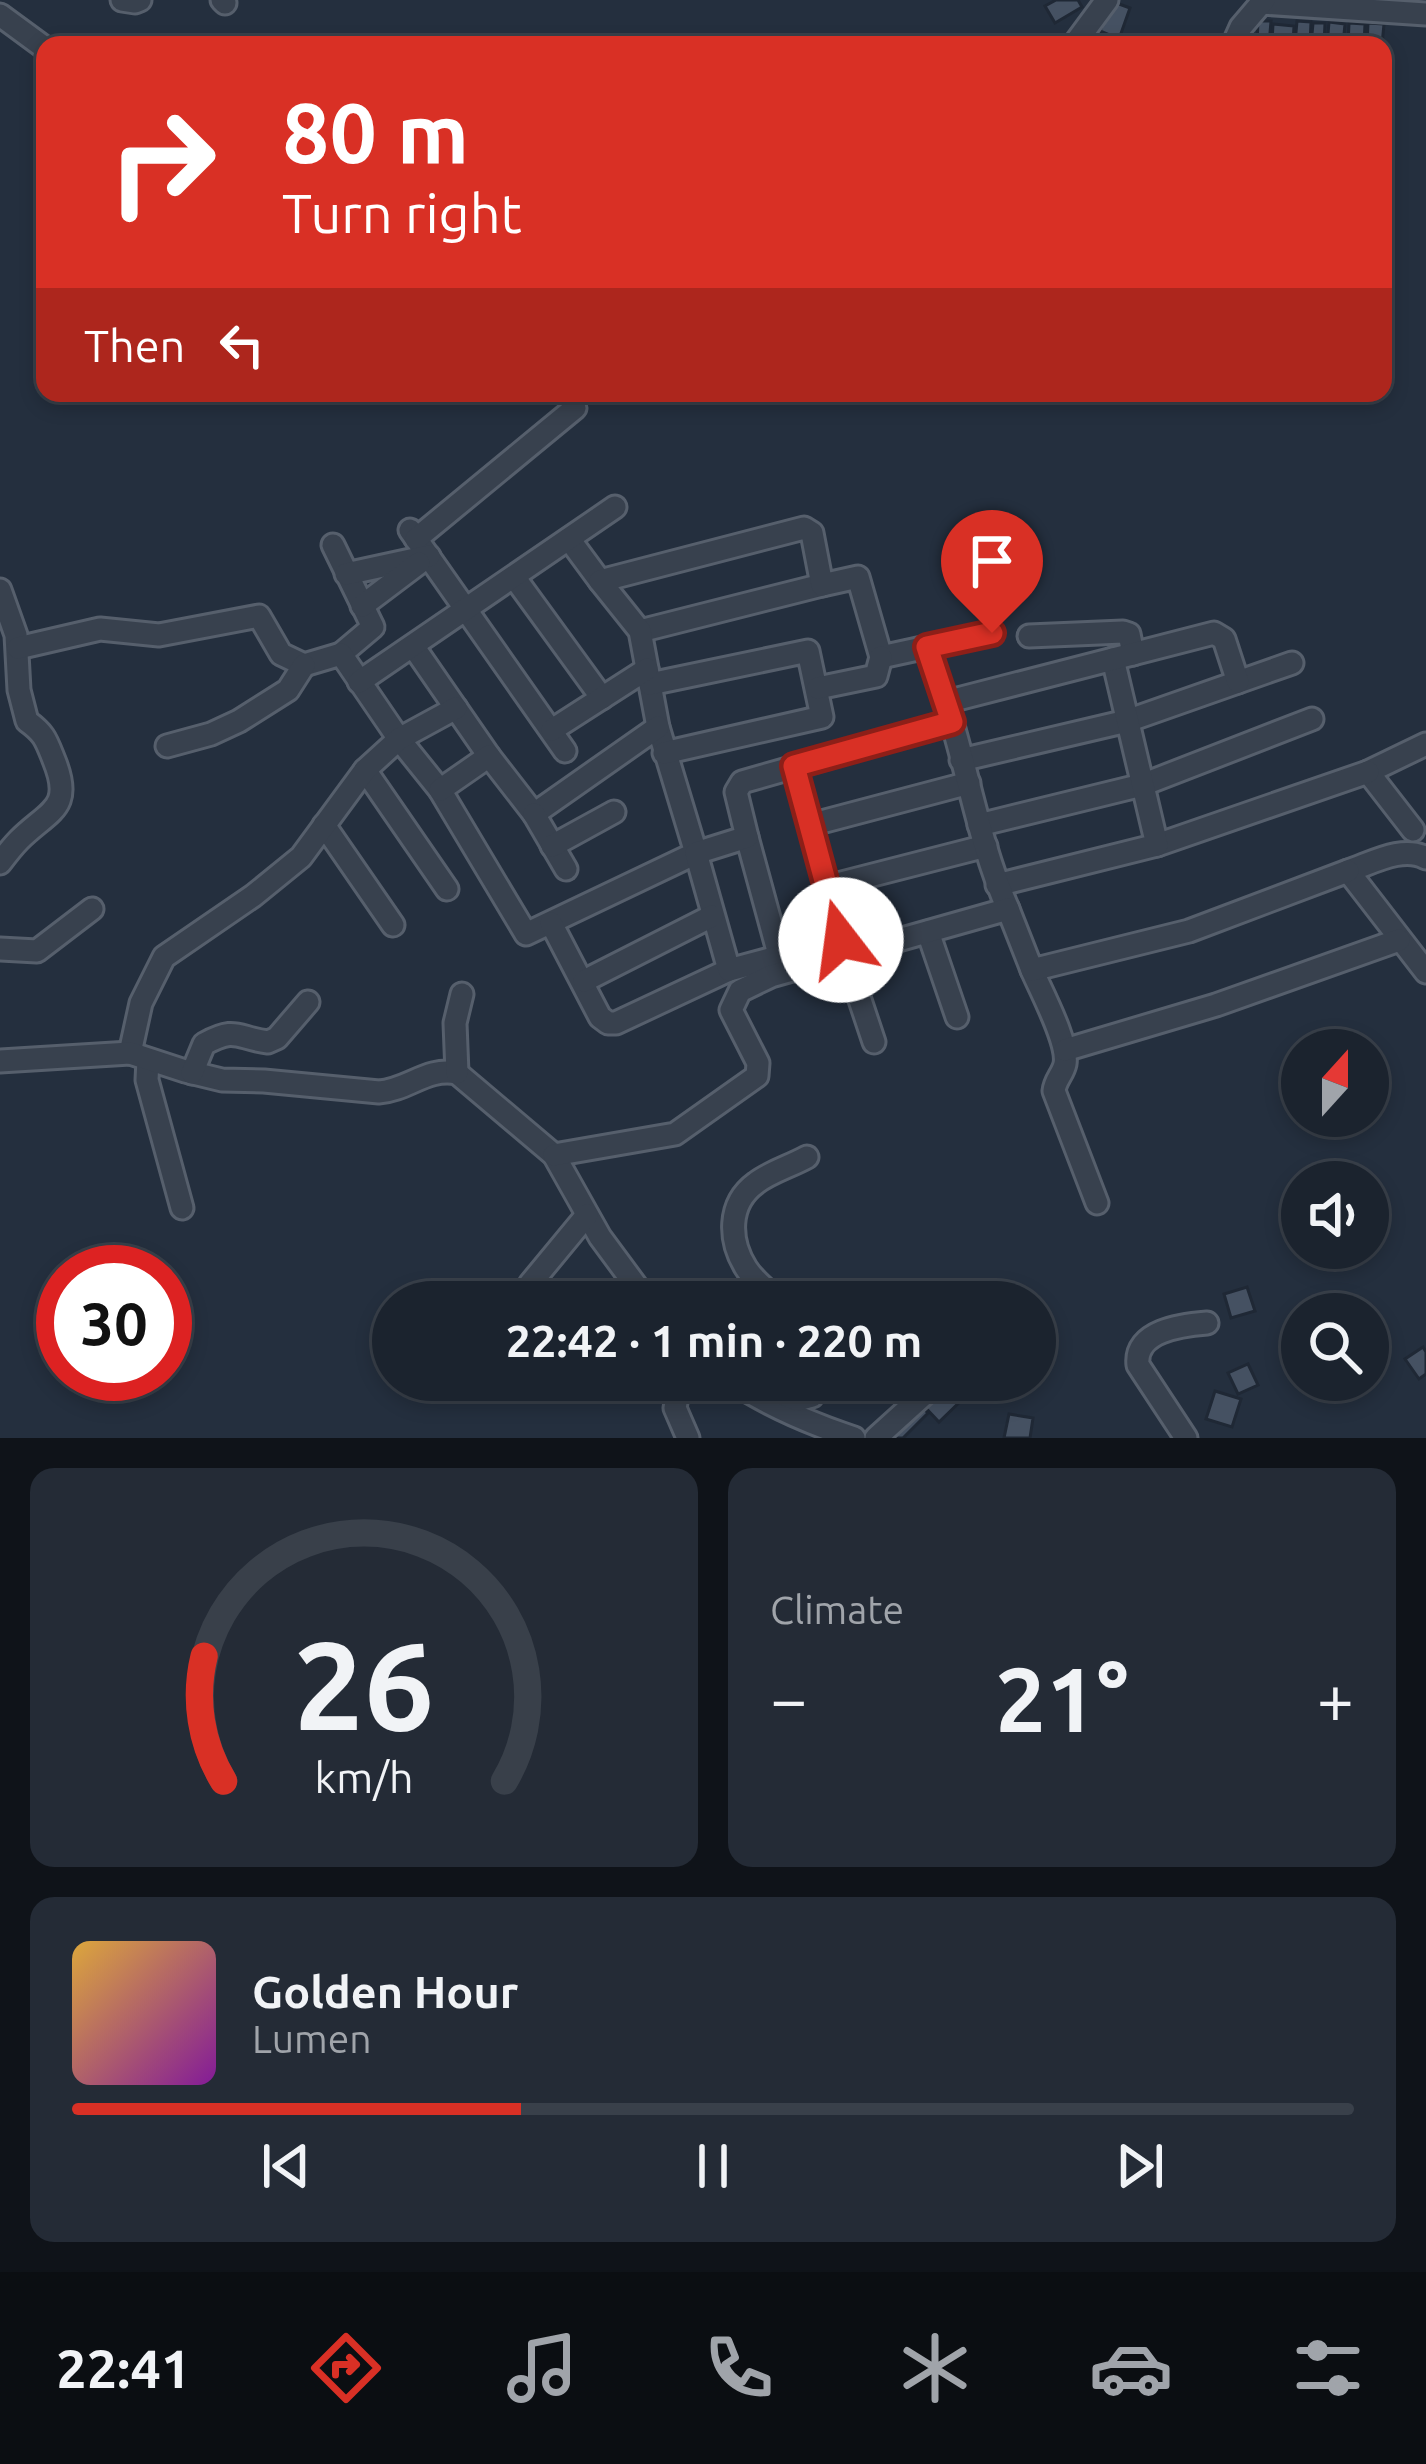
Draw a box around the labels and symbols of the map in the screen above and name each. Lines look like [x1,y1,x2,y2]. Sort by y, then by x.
pin [941,510,1043,633]
position arrow [778,877,904,1003]
north arrow [1281,1029,1389,1137]
speed limit sign: 30 [36,1245,192,1401]

